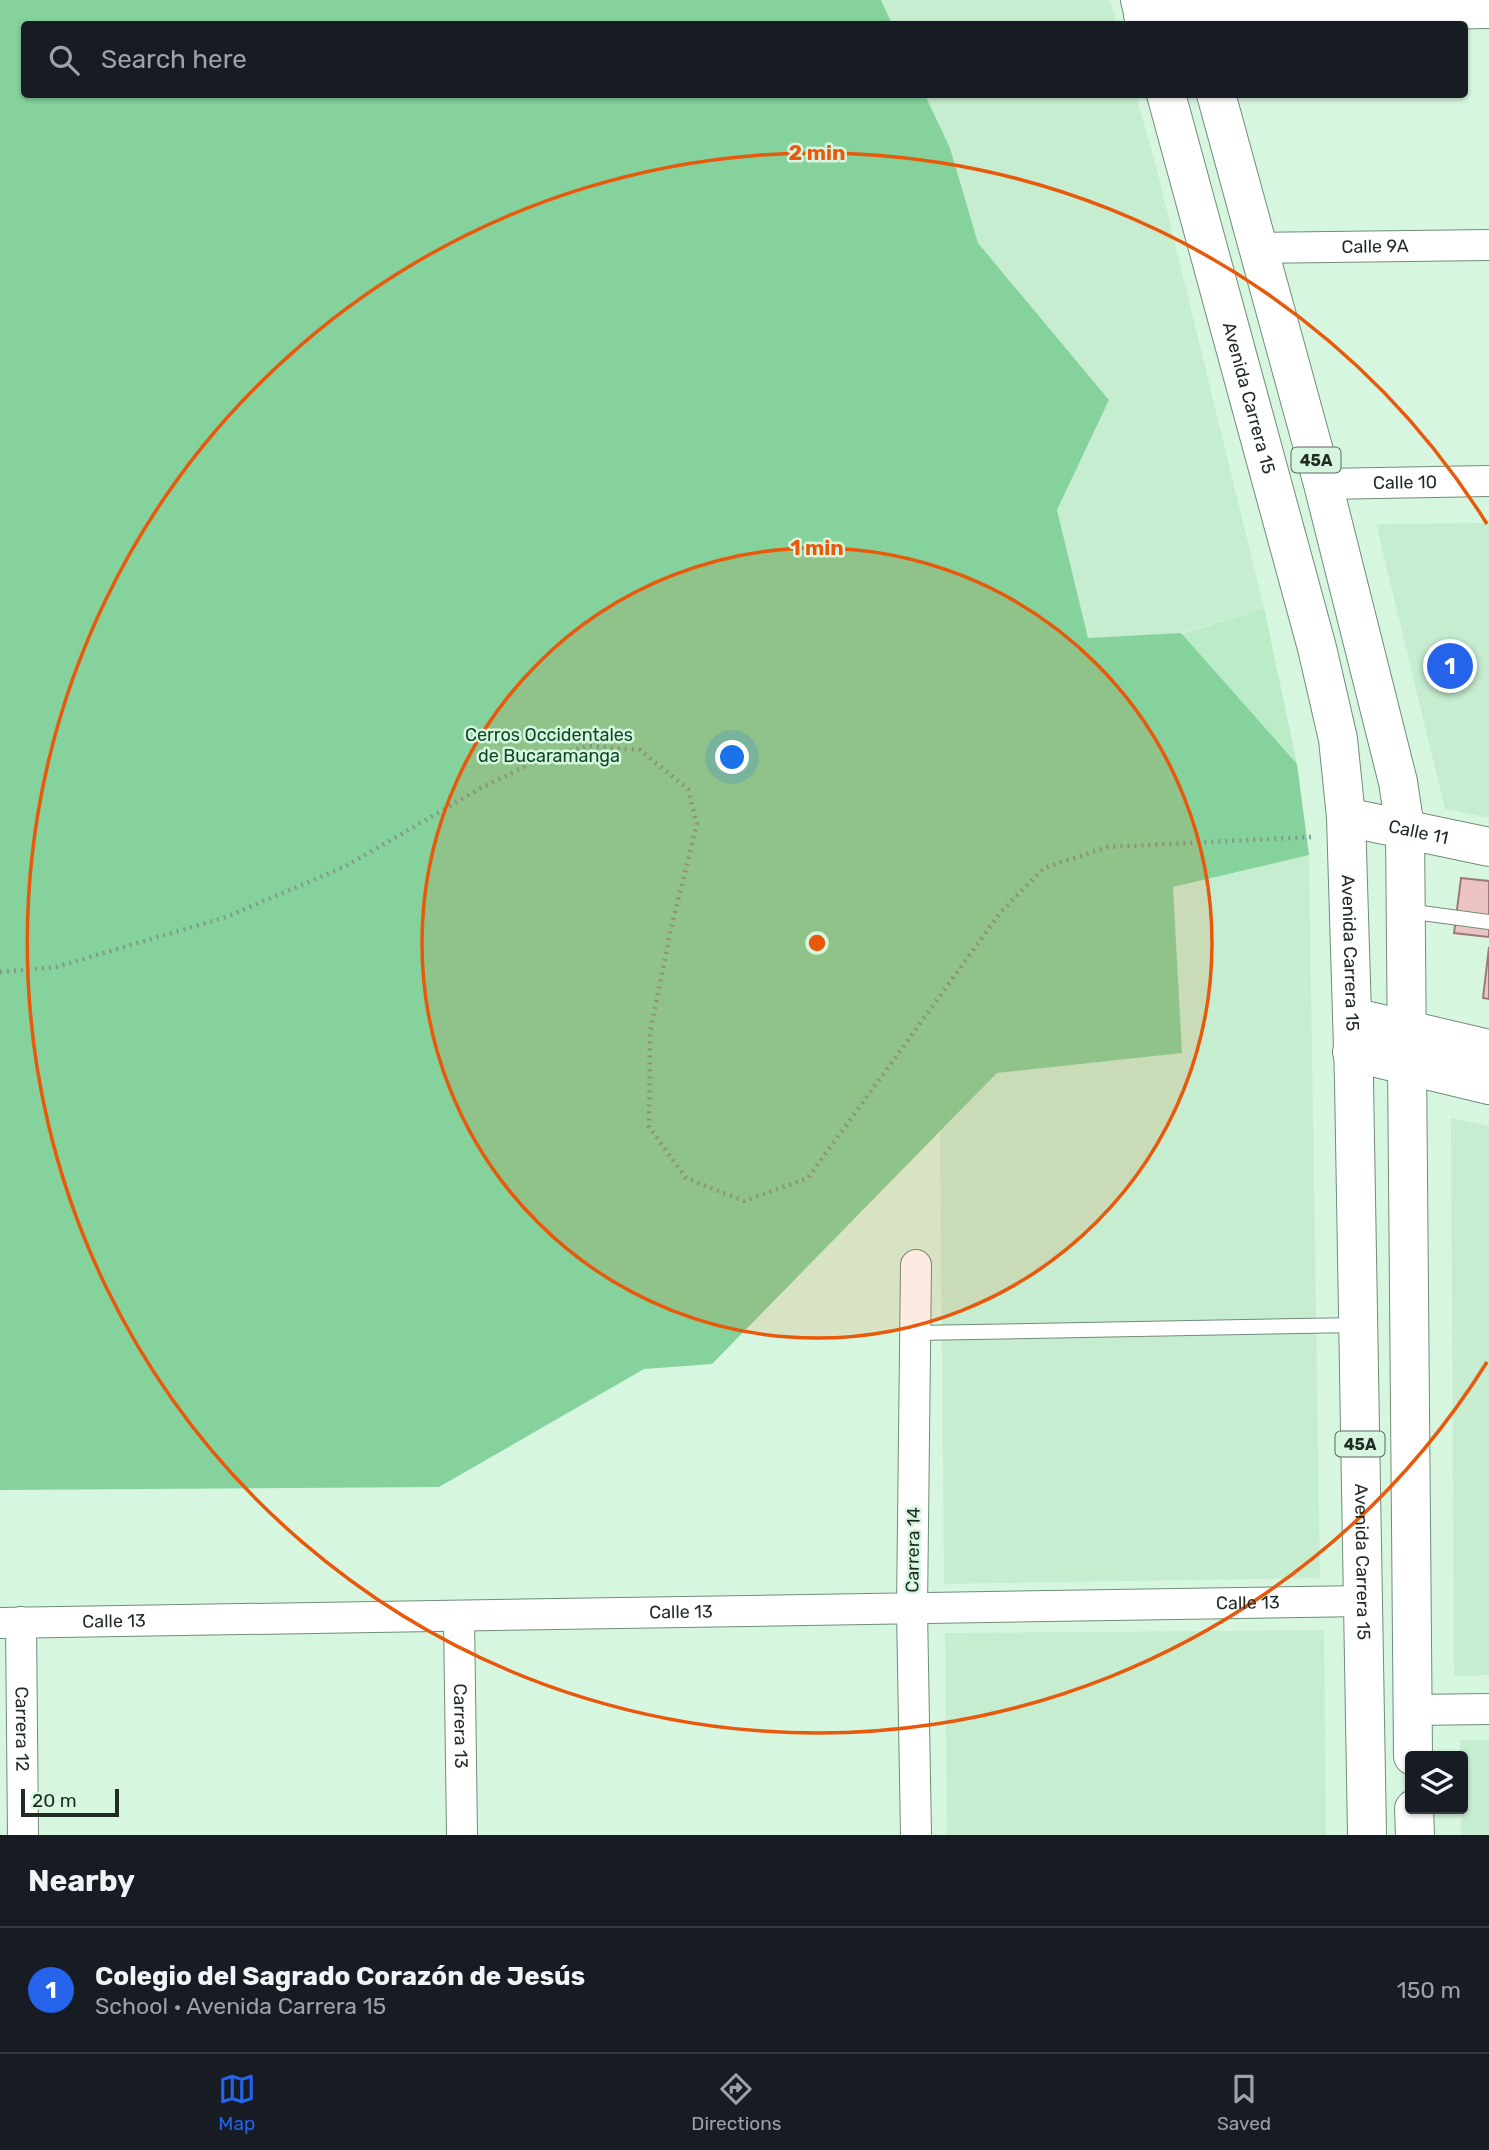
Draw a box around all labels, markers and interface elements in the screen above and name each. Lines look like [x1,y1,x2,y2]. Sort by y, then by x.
search box [21,21,1468,98]
icon: search [45,41,83,79]
text: Search here [101,44,247,75]
text: 2 min [789,140,845,165]
street label: Calle 9A [1341,235,1409,258]
street label: Avenida Carrera 15 [1218,319,1280,476]
road number: 45A [1292,447,1340,472]
street label: Calle 10 [1373,471,1437,494]
text: 1 min [790,535,844,560]
pin: 1 [1427,640,1473,692]
park label: Cerros Occidentales de Bucaramanga [465,724,633,767]
your location [715,740,749,774]
street label: Calle 11 [1386,815,1450,849]
street label: Avenida Carrera 15 [1337,874,1363,1032]
centre of rings [805,931,829,955]
road number: 45A [1336,1432,1384,1456]
street label: Avenida Carrera 15 [1350,1483,1375,1640]
street label: Carrera 14 [901,1507,925,1593]
street label: Calle 13 [1216,1591,1280,1614]
street label: Calle 13 [649,1600,713,1624]
street label: Calle 13 [82,1610,146,1633]
street label: Carrera 13 [449,1683,472,1769]
street label: Carrera 12 [11,1686,33,1772]
map controls [1405,1751,1468,1814]
button: layers [1405,1751,1468,1814]
scale bar [21,1786,119,1818]
text: 20 m [32,1789,77,1812]
text: Nearby [28,1863,135,1899]
text: Colegio del Sagrado Corazón de Jesús [95,1961,585,1992]
text: 1 [45,1976,57,2004]
text: 150 m [1397,1976,1461,2004]
text: School · Avenida Carrera 15 [95,1992,386,2020]
tab: Map [218,2070,256,2135]
tab: Directions [691,2070,781,2135]
tab: Saved [1217,2070,1271,2135]

